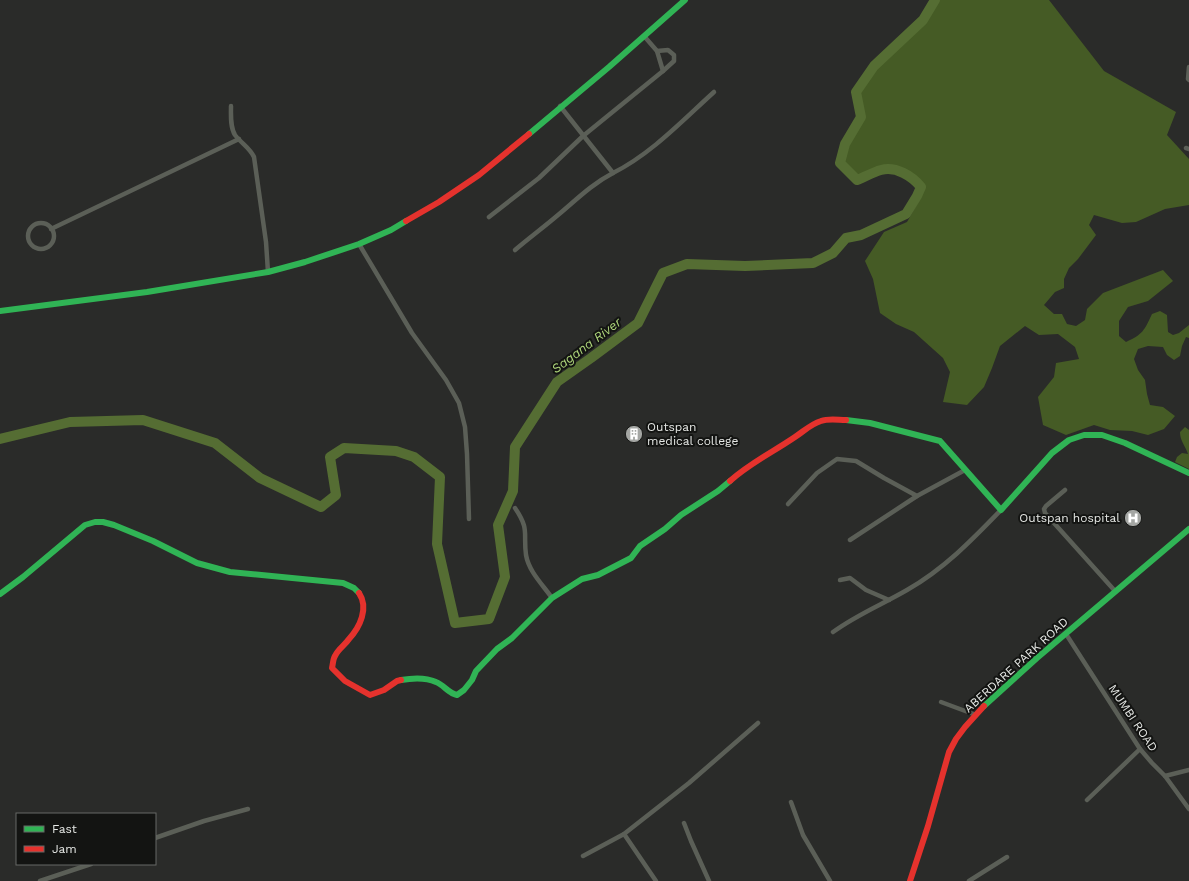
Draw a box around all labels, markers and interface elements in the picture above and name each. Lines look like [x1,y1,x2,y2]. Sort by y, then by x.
water label: Sagana River [549,314,625,376]
place label: Outspan medical college [647,420,739,448]
building icon: Outspan medical college [624,424,644,444]
hospital icon: Outspan hospital [1123,508,1143,528]
place label: Outspan hospital [1019,511,1120,525]
street label: ABERDARE PARK ROAD [961,615,1071,715]
street label: MUMBI ROAD [1105,682,1161,754]
legend [16,813,156,865]
text: Fast [52,822,77,836]
text: Jam [52,842,77,856]

